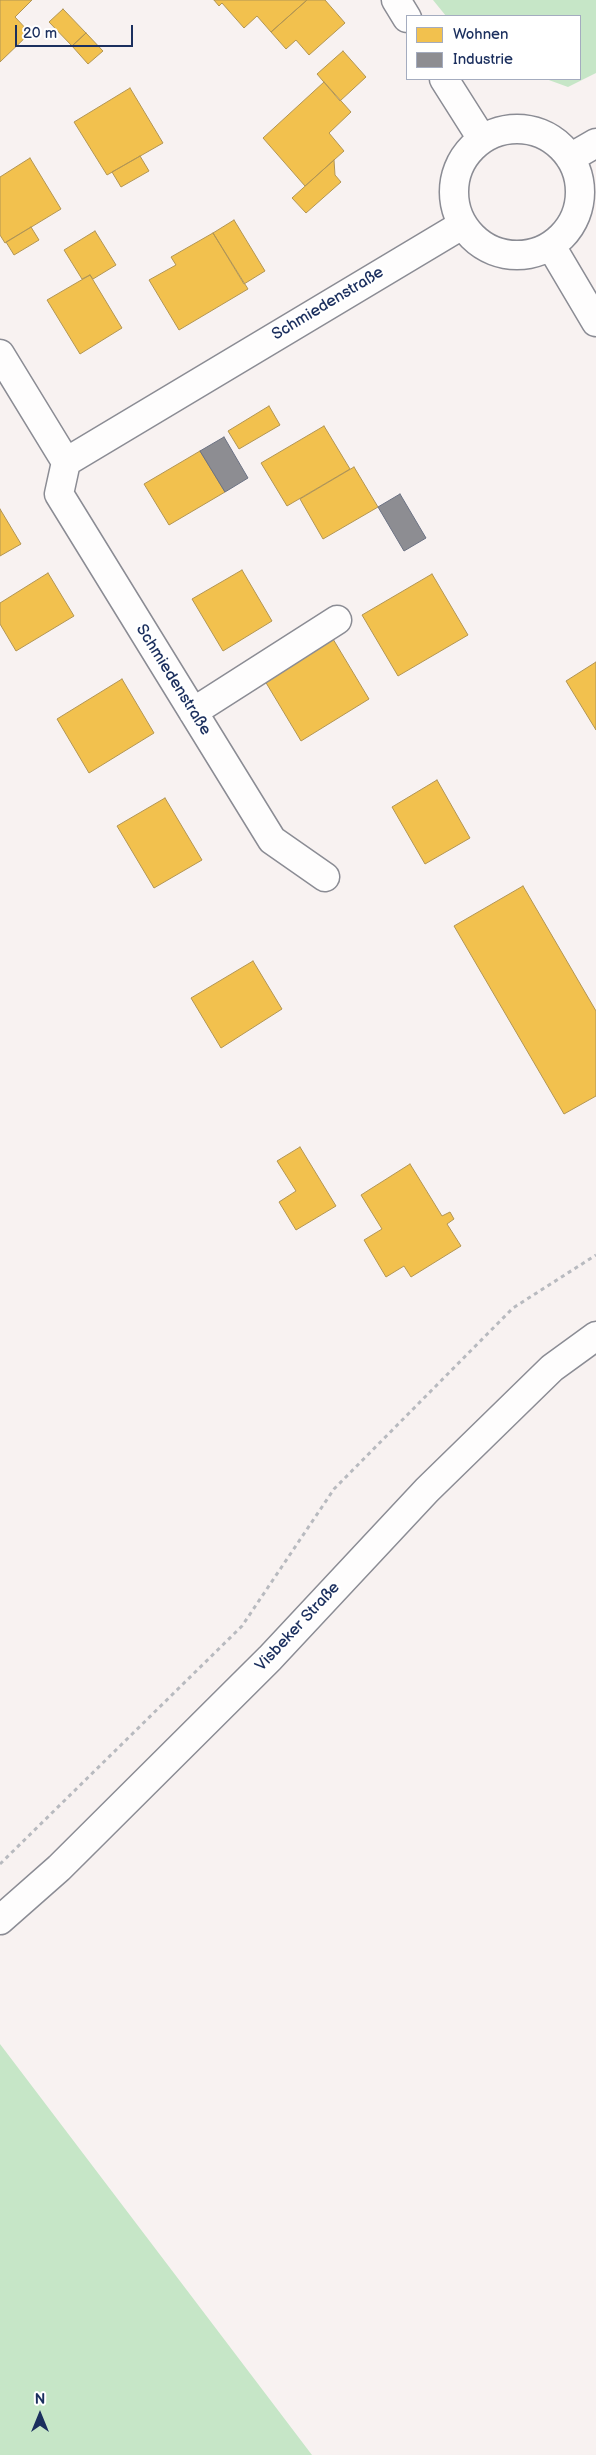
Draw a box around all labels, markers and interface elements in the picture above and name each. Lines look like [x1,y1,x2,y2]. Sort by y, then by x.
scale bar [18,15,135,47]
legend [406,15,581,80]
text: 20 m [23,24,57,43]
text: Wohnen [453,25,508,44]
text: Industrie [453,50,513,69]
street label: Schmiedenstraße [269,263,387,345]
street label: Schmiedenstraße [131,621,215,739]
street label: Visbeker Straße [252,1579,344,1675]
north arrow [15,2390,65,2440]
text: N [35,2391,45,2408]

